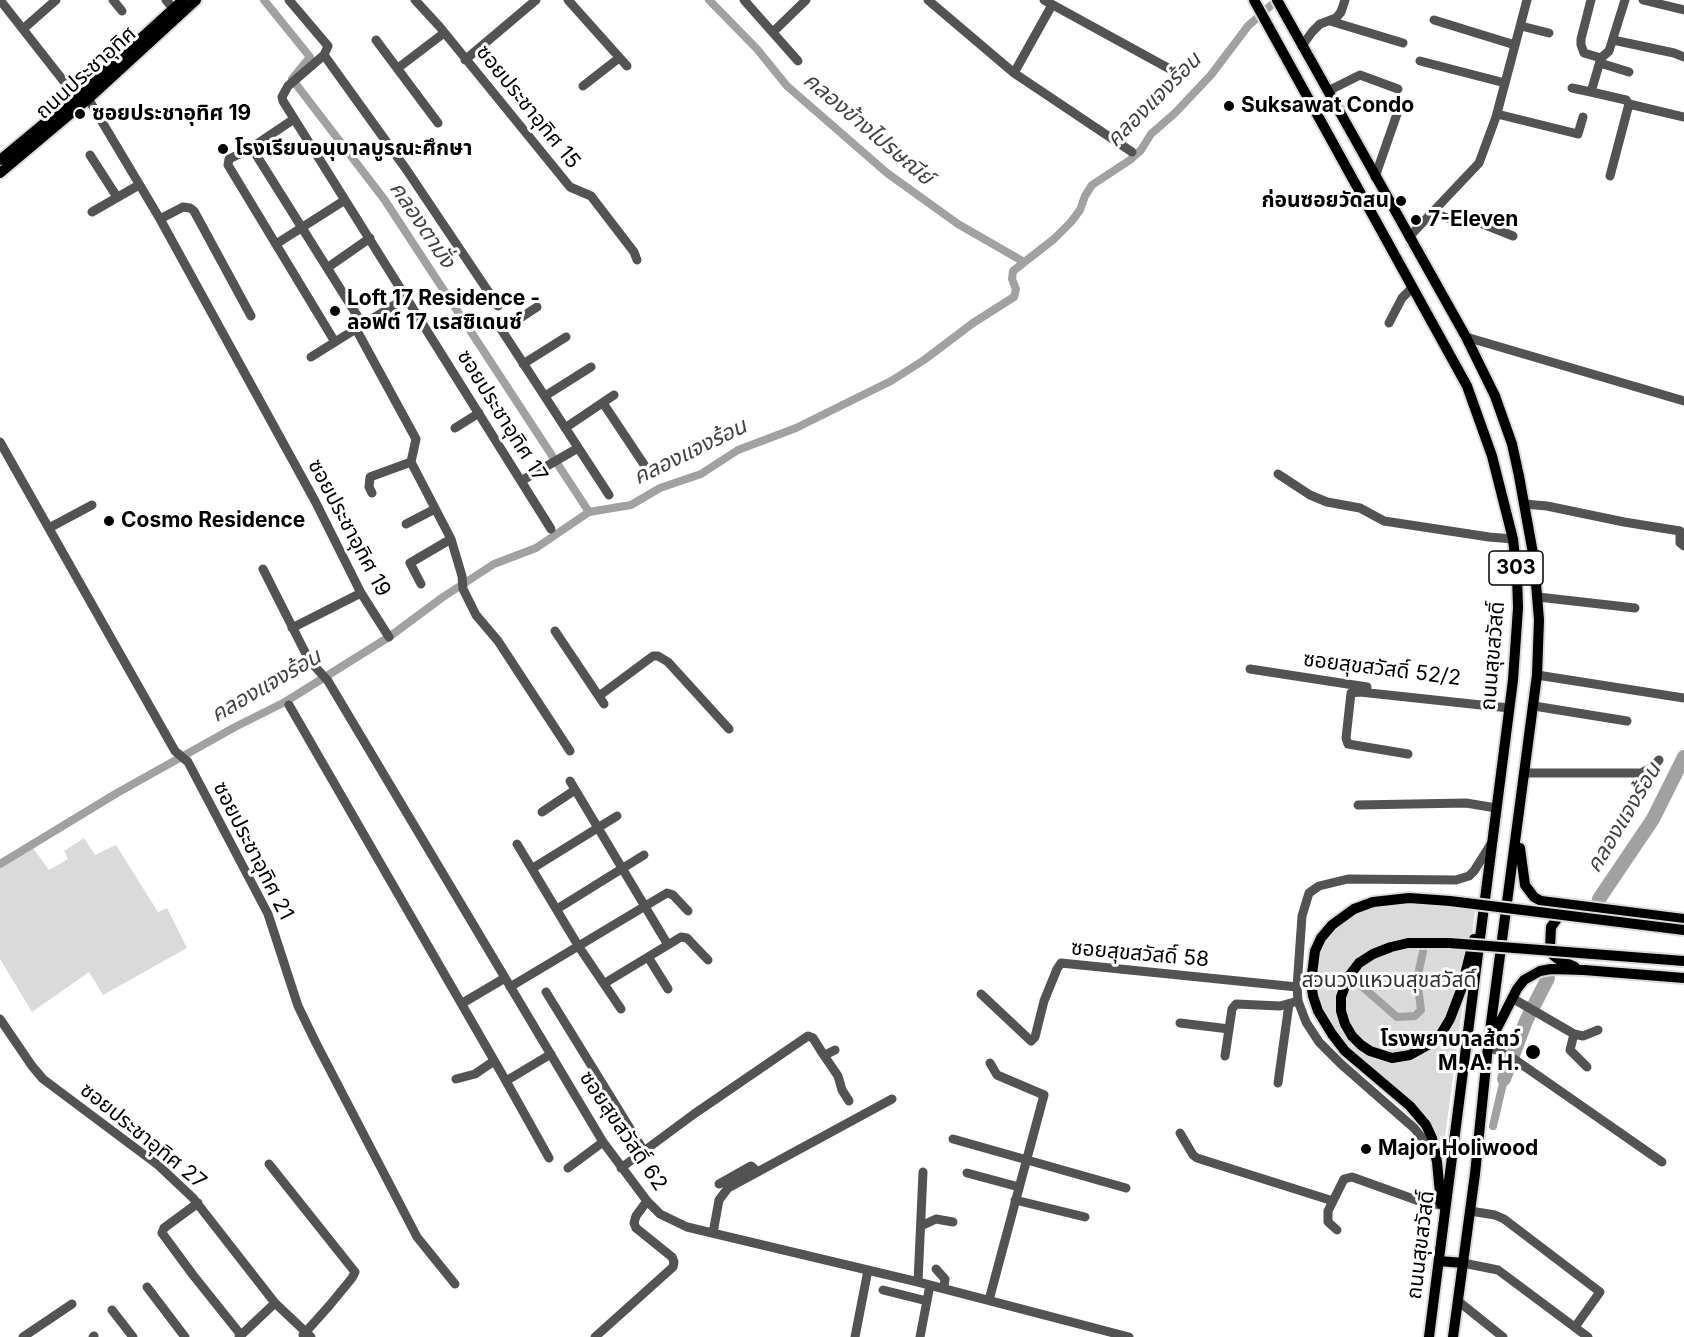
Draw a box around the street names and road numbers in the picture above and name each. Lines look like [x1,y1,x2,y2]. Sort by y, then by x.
street label: ถนนประชาอุทิศ [31,21,141,125]
street label: ซอยประชาอุทิศ 15 [471,40,585,174]
street label: ซอยประชาอุทิศ 17 [451,345,553,487]
street label: ซอยประชาอุทิศ 19 [302,455,396,601]
road number: 303 [1489,551,1543,585]
street label: ถนนสุขสวัสดิ์ [1476,601,1510,711]
street label: ซอยสุขสวัสดิ์ 52/2 [1302,647,1462,691]
street label: ซอยประชาอุทิศ 21 [207,778,299,924]
street label: ซอยสุขสวัสดิ์ 58 [1070,935,1210,973]
street label: ซอยสุขสวัสดิ์ 62 [574,1066,672,1196]
street label: ซอยประชาอุทิศ 27 [75,1077,211,1195]
street label: ถนนสุขสวัสดิ์ [1402,1189,1440,1301]

